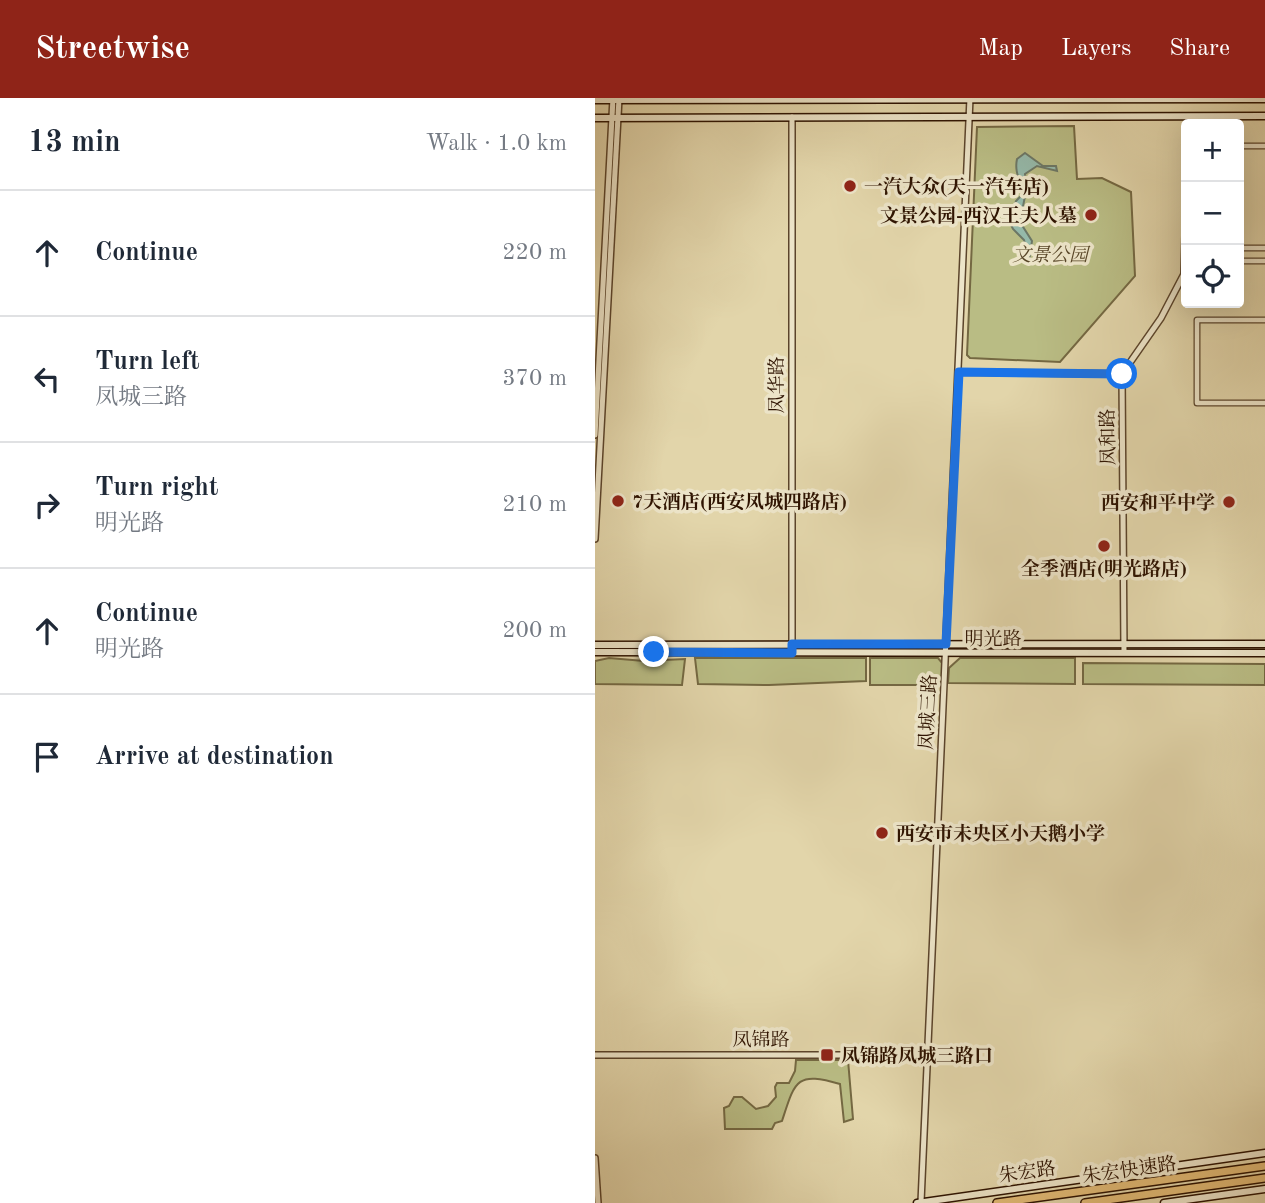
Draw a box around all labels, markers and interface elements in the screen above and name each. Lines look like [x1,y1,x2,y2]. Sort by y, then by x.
text: Streetwise [35,33,190,66]
text: Map [979,37,1023,61]
text: Layers [1061,37,1131,61]
text: Share [1169,37,1230,61]
map controls [1181,119,1244,308]
button: + [1181,119,1244,182]
text: 13 min [28,128,121,158]
text: Walk · 1.0 km [426,132,567,155]
place label: 一汽大众(天一汽车店) [864,176,1049,198]
marker: 一汽大众(天一汽车店) [842,178,858,194]
button: − [1181,182,1244,245]
place label: 文景公园-西汉王夫人墓 [880,205,1077,227]
marker: 文景公园-西汉王夫人墓 [1083,207,1099,223]
icon: ahead [28,234,66,272]
text: Continue [95,240,198,266]
text: 220 m [502,241,567,264]
park label: 文景公园 [1012,245,1091,266]
button: locate [1181,245,1244,308]
text: Turn left [95,349,200,375]
street label: 凤华路 [767,356,788,414]
route start [1106,358,1137,389]
icon: left [28,360,66,398]
text: 370 m [502,367,567,390]
text: 凤城三路 [95,386,187,409]
street label: 凤和路 [1098,408,1119,466]
text: Turn right [95,475,218,501]
icon: right [28,486,66,524]
place label: 7天酒店(西安凤城四路店) [632,491,847,513]
place label: 西安和平中学 [1101,492,1215,514]
text: 210 m [502,493,567,516]
marker: 7天酒店(西安凤城四路店) [610,493,626,509]
marker: 西安和平中学 [1221,494,1237,510]
text: 明光路 [95,512,164,535]
marker: 全季酒店(明光路店) [1096,538,1112,554]
place label: 全季酒店(明光路店) [1021,558,1187,580]
text: Continue [95,601,198,627]
icon: ahead [28,612,66,650]
text: 200 m [502,619,567,642]
street label: 明光路 [964,629,1022,650]
route end [638,636,669,667]
text: 明光路 [95,638,164,661]
street label: 凤城三路 [916,674,941,751]
icon: arrive [28,738,66,776]
text: Arrive at destination [95,744,334,770]
place label: 西安市未央区小天鹅小学 [896,823,1105,845]
marker: 西安市未央区小天鹅小学 [874,825,890,841]
street label: 凤锦路 [732,1029,790,1051]
place label: 凤锦路凤城三路口 [841,1045,993,1067]
marker: 凤锦路凤城三路口 [819,1047,835,1063]
street label: 朱宏快速路 [1081,1152,1178,1187]
street label: 朱宏路 [998,1158,1057,1187]

